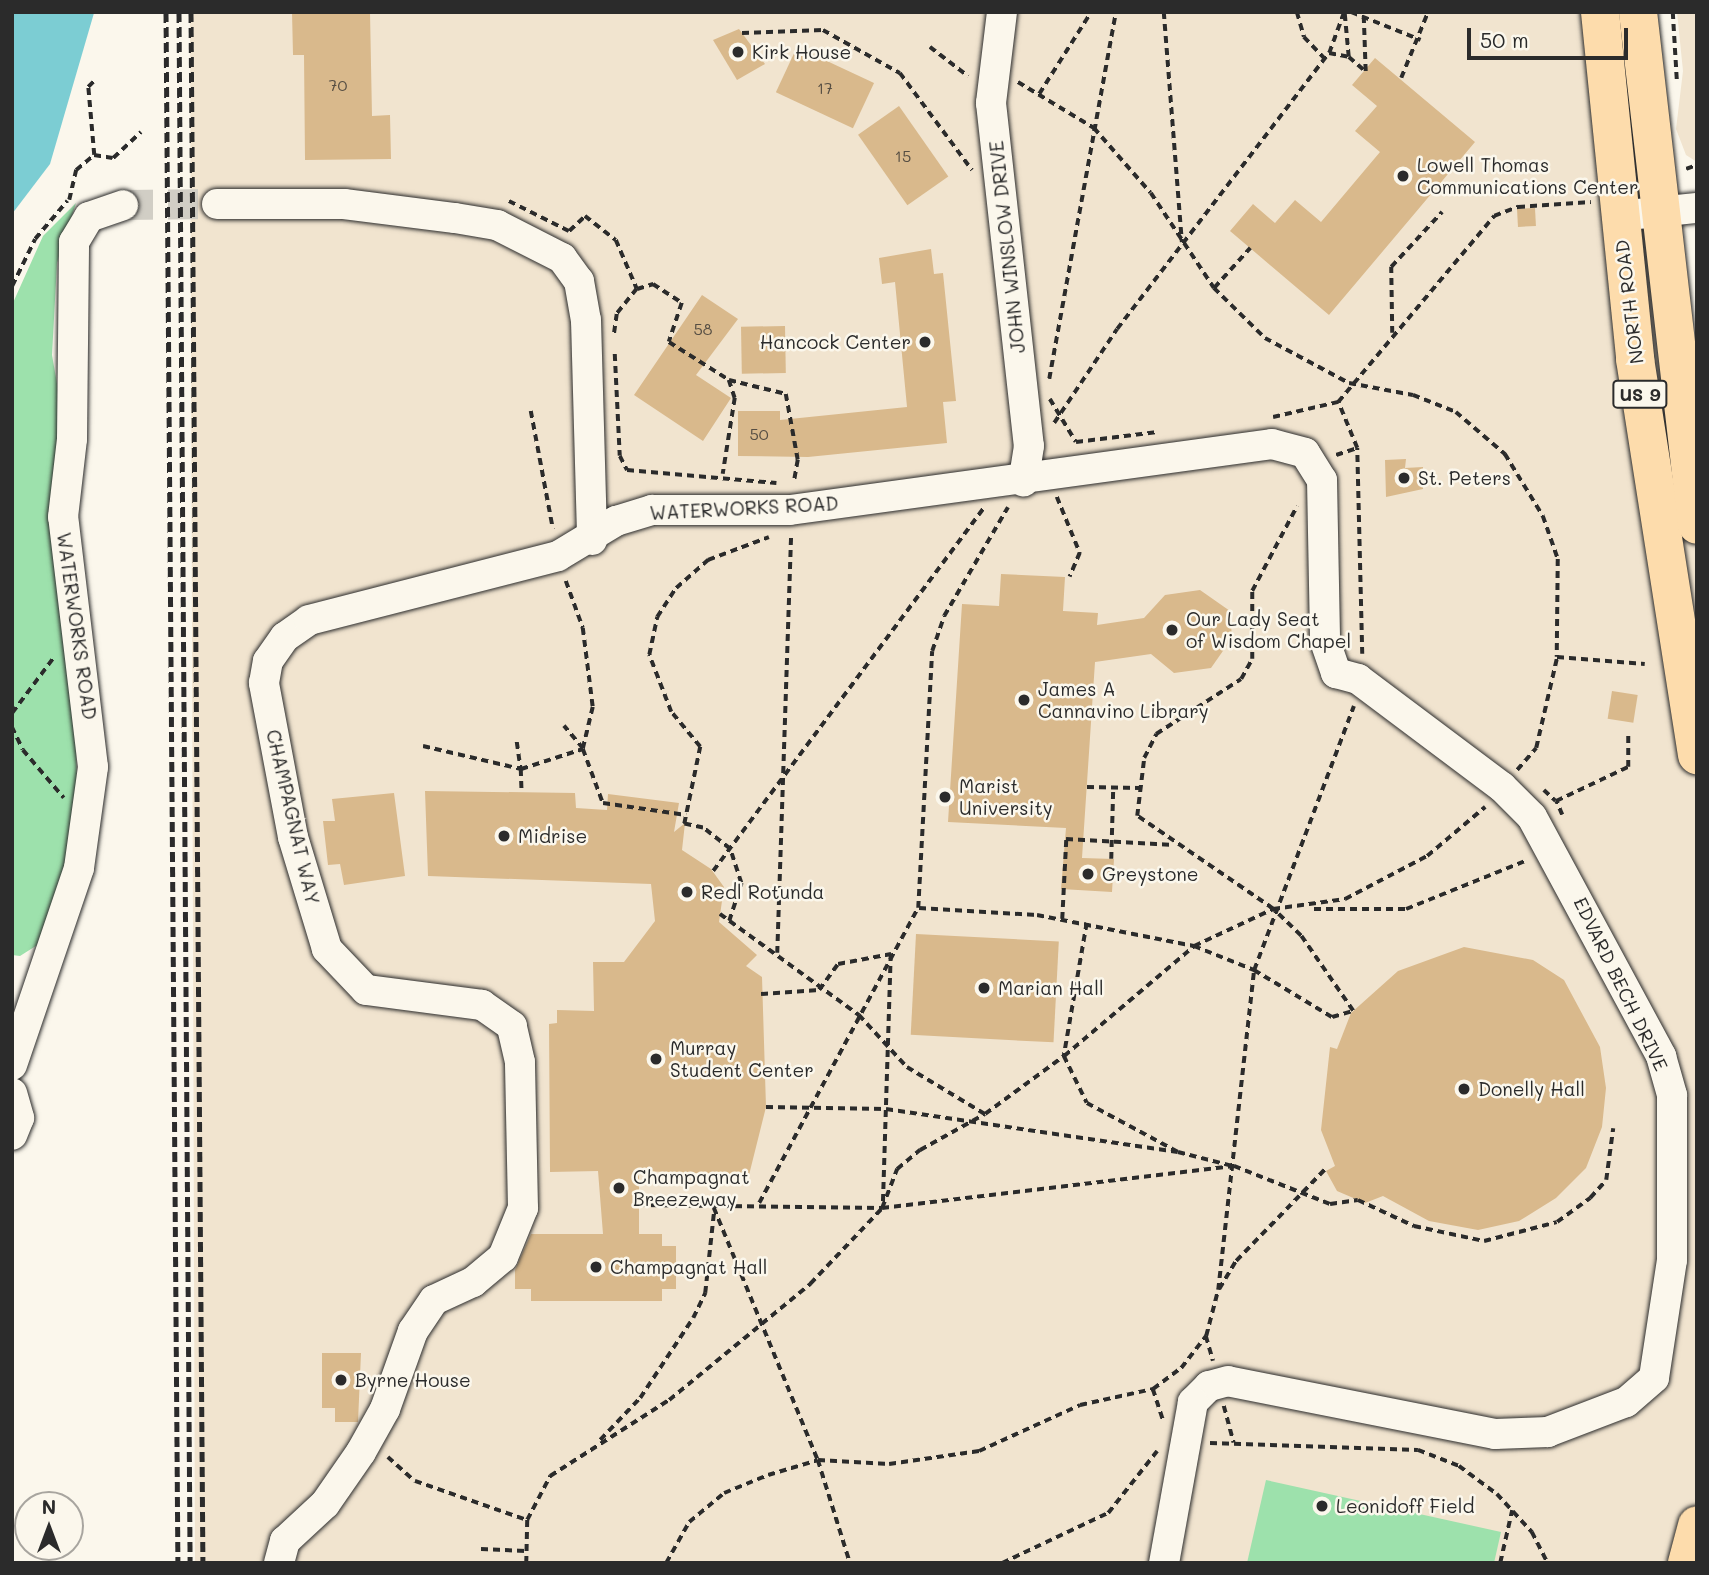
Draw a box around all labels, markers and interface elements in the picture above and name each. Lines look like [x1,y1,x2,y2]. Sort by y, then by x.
scale bar [1471,14,1632,58]
text: 50 m [1480,26,1529,53]
place label: Kirk House [752,41,851,63]
marker: Kirk House [730,44,746,60]
house number: 70 [329,75,347,95]
house number: 17 [817,78,833,98]
street label: JOHN WINSLOW DRIVE [985,140,1029,354]
house number: 15 [895,146,911,166]
place label: Lowell Thomas Communications Center [1417,154,1639,198]
marker: Lowell Thomas Communications Center [1395,168,1411,184]
street label: NORTH ROAD [1610,239,1648,365]
house number: 58 [693,319,713,339]
place label: Hancock Center [760,331,911,353]
marker: Hancock Center [917,334,933,350]
road number: US 9 [1612,380,1668,408]
house number: 50 [749,424,769,444]
place label: St. Peters [1418,467,1511,489]
marker: St. Peters [1396,470,1412,486]
street label: WATERWORKS ROAD [649,492,839,524]
street label: WATERWORKS ROAD [53,531,101,721]
place label: Our Lady Seat of Wisdom Chapel [1186,608,1351,652]
marker: Our Lady Seat of Wisdom Chapel [1164,622,1180,638]
place label: James A Cannavino Library [1038,678,1209,722]
marker: James A Cannavino Library [1016,692,1032,708]
street label: CHAMPAGNAT WAY [262,727,324,907]
place label: Marist University [959,775,1053,819]
marker: Marist University [937,789,953,805]
place label: Midrise [518,825,587,847]
marker: Midrise [496,828,512,844]
place label: Greystone [1102,863,1198,885]
marker: Greystone [1080,866,1096,882]
place label: Redl Rotunda [701,881,824,903]
marker: Redl Rotunda [679,884,695,900]
street label: EDVARD BECH DRIVE [1569,893,1673,1075]
place label: Marian Hall [998,977,1104,999]
marker: Marian Hall [976,980,992,996]
place label: Murray Student Center [670,1037,814,1081]
marker: Murray Student Center [648,1051,664,1067]
place label: Donelly Hall [1478,1078,1585,1100]
marker: Donelly Hall [1456,1081,1472,1097]
place label: Champagnat Breezeway [633,1166,750,1210]
marker: Champagnat Breezeway [611,1180,627,1196]
place label: Champagnat Hall [610,1256,768,1278]
marker: Champagnat Hall [588,1259,604,1275]
place label: Byrne House [355,1369,471,1391]
marker: Byrne House [333,1372,349,1388]
north arrow [14,1491,84,1561]
text: N [42,1494,56,1519]
place label: Leonidoff Field [1336,1495,1475,1517]
marker: Leonidoff Field [1314,1498,1330,1514]

